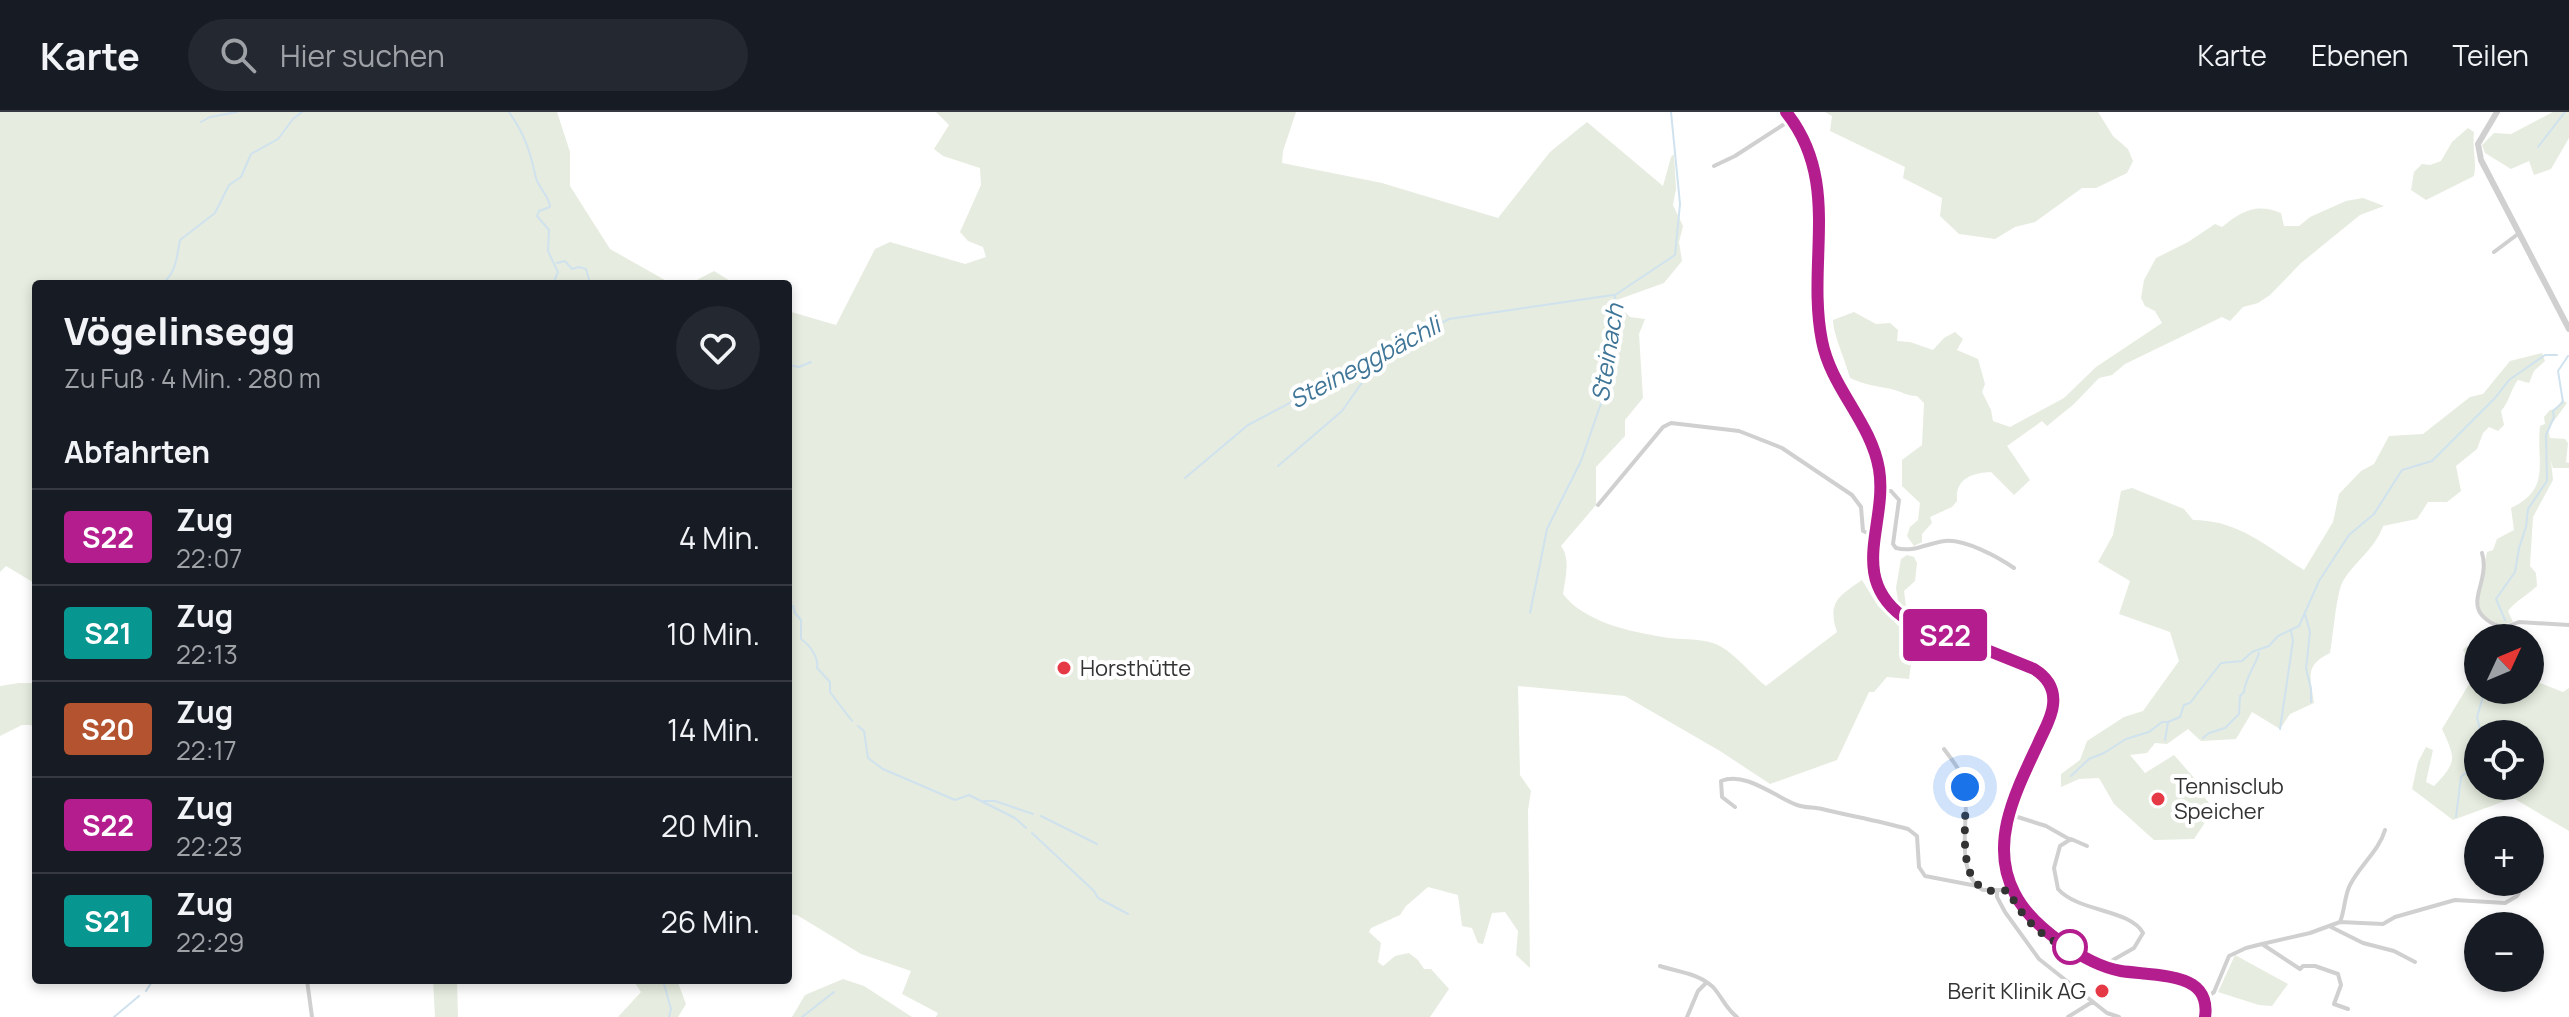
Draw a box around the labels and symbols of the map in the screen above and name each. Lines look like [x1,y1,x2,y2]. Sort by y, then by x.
water label: Steinach [1583,301,1631,404]
water label: Steineggbächli [1283,306,1449,415]
line badge: S22 [1899,609,1991,661]
north arrow [2464,624,2544,704]
place label: Horsthütte [1080,653,1191,683]
marker: Horsthütte [1055,659,1073,677]
your location [1945,767,1985,807]
place label: Tennisclub Speicher [2174,771,2284,826]
marker: Tennisclub Speicher [2149,790,2167,808]
unlabelled marker [2053,930,2087,964]
place label: Berit Klinik AG [1948,976,2086,1006]
marker: Berit Klinik AG [2093,982,2111,1000]

